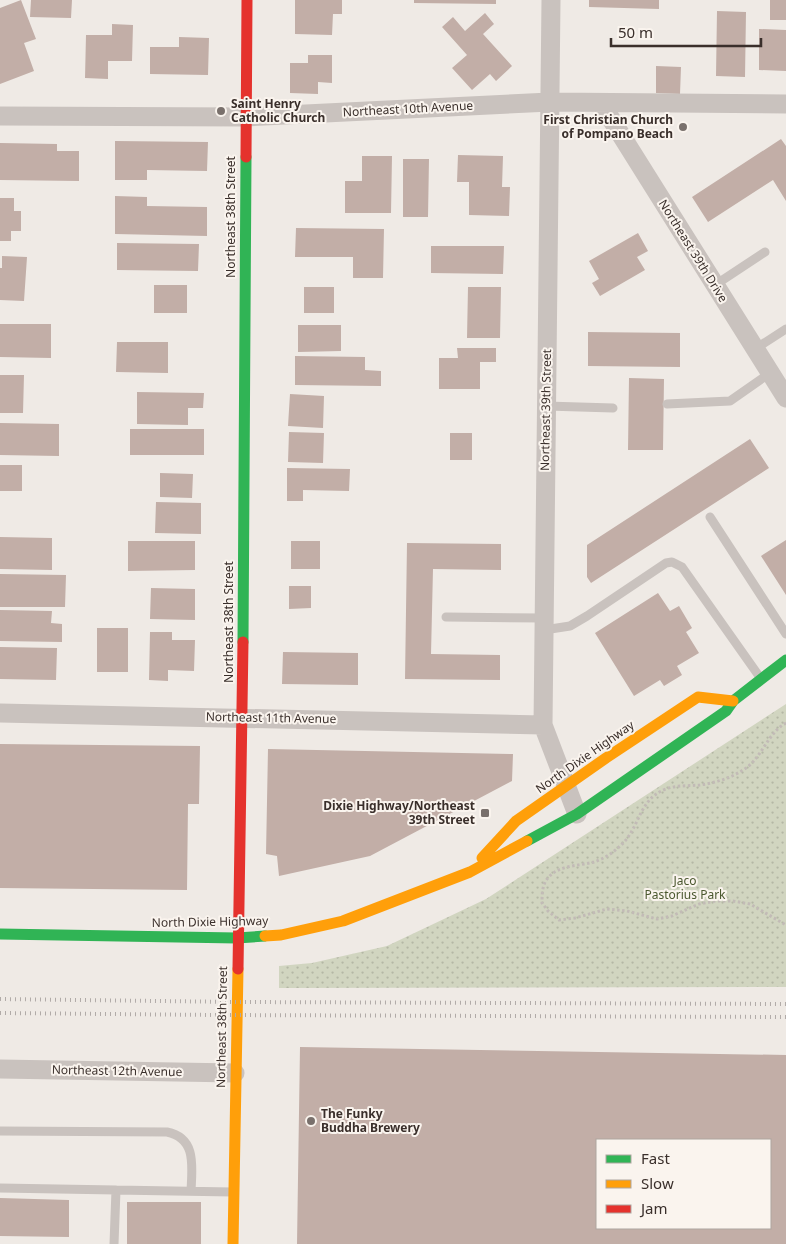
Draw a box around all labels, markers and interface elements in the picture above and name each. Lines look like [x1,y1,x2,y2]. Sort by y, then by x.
scale bar [611,15,761,47]
text: 50 m [618,22,653,42]
place label: Saint Henry Catholic Church [231,95,325,126]
street label: Northeast 10th Avenue [342,97,474,120]
marker: Saint Henry Catholic Church [215,105,227,117]
place label: First Christian Church of Pompano Beach [543,111,673,142]
marker: First Christian Church of Pompano Beach [677,121,689,133]
street label: Northeast 38th Street [222,155,239,278]
street label: Northeast 39th Drive [655,196,732,305]
street label: Northeast 39th Street [536,348,555,471]
street label: Northeast 38th Street [220,560,237,683]
street label: Northeast 11th Avenue [206,708,337,727]
street label: North Dixie Highway [532,716,638,797]
place label: Dixie Highway/Northeast 39th Street [323,797,475,828]
marker: Dixie Highway/Northeast 39th Street [479,807,491,819]
park label: Jaco Pastorius Park [644,872,726,903]
street label: North Dixie Highway [152,912,269,931]
street label: Northeast 38th Street [212,965,231,1088]
street label: Northeast 12th Avenue [52,1061,183,1080]
place label: The Funky Buddha Brewery [321,1105,420,1136]
marker: The Funky Buddha Brewery [305,1115,317,1127]
legend [596,1139,771,1229]
text: Fast [641,1148,670,1168]
text: Slow [641,1173,674,1193]
text: Jam [639,1198,668,1218]

